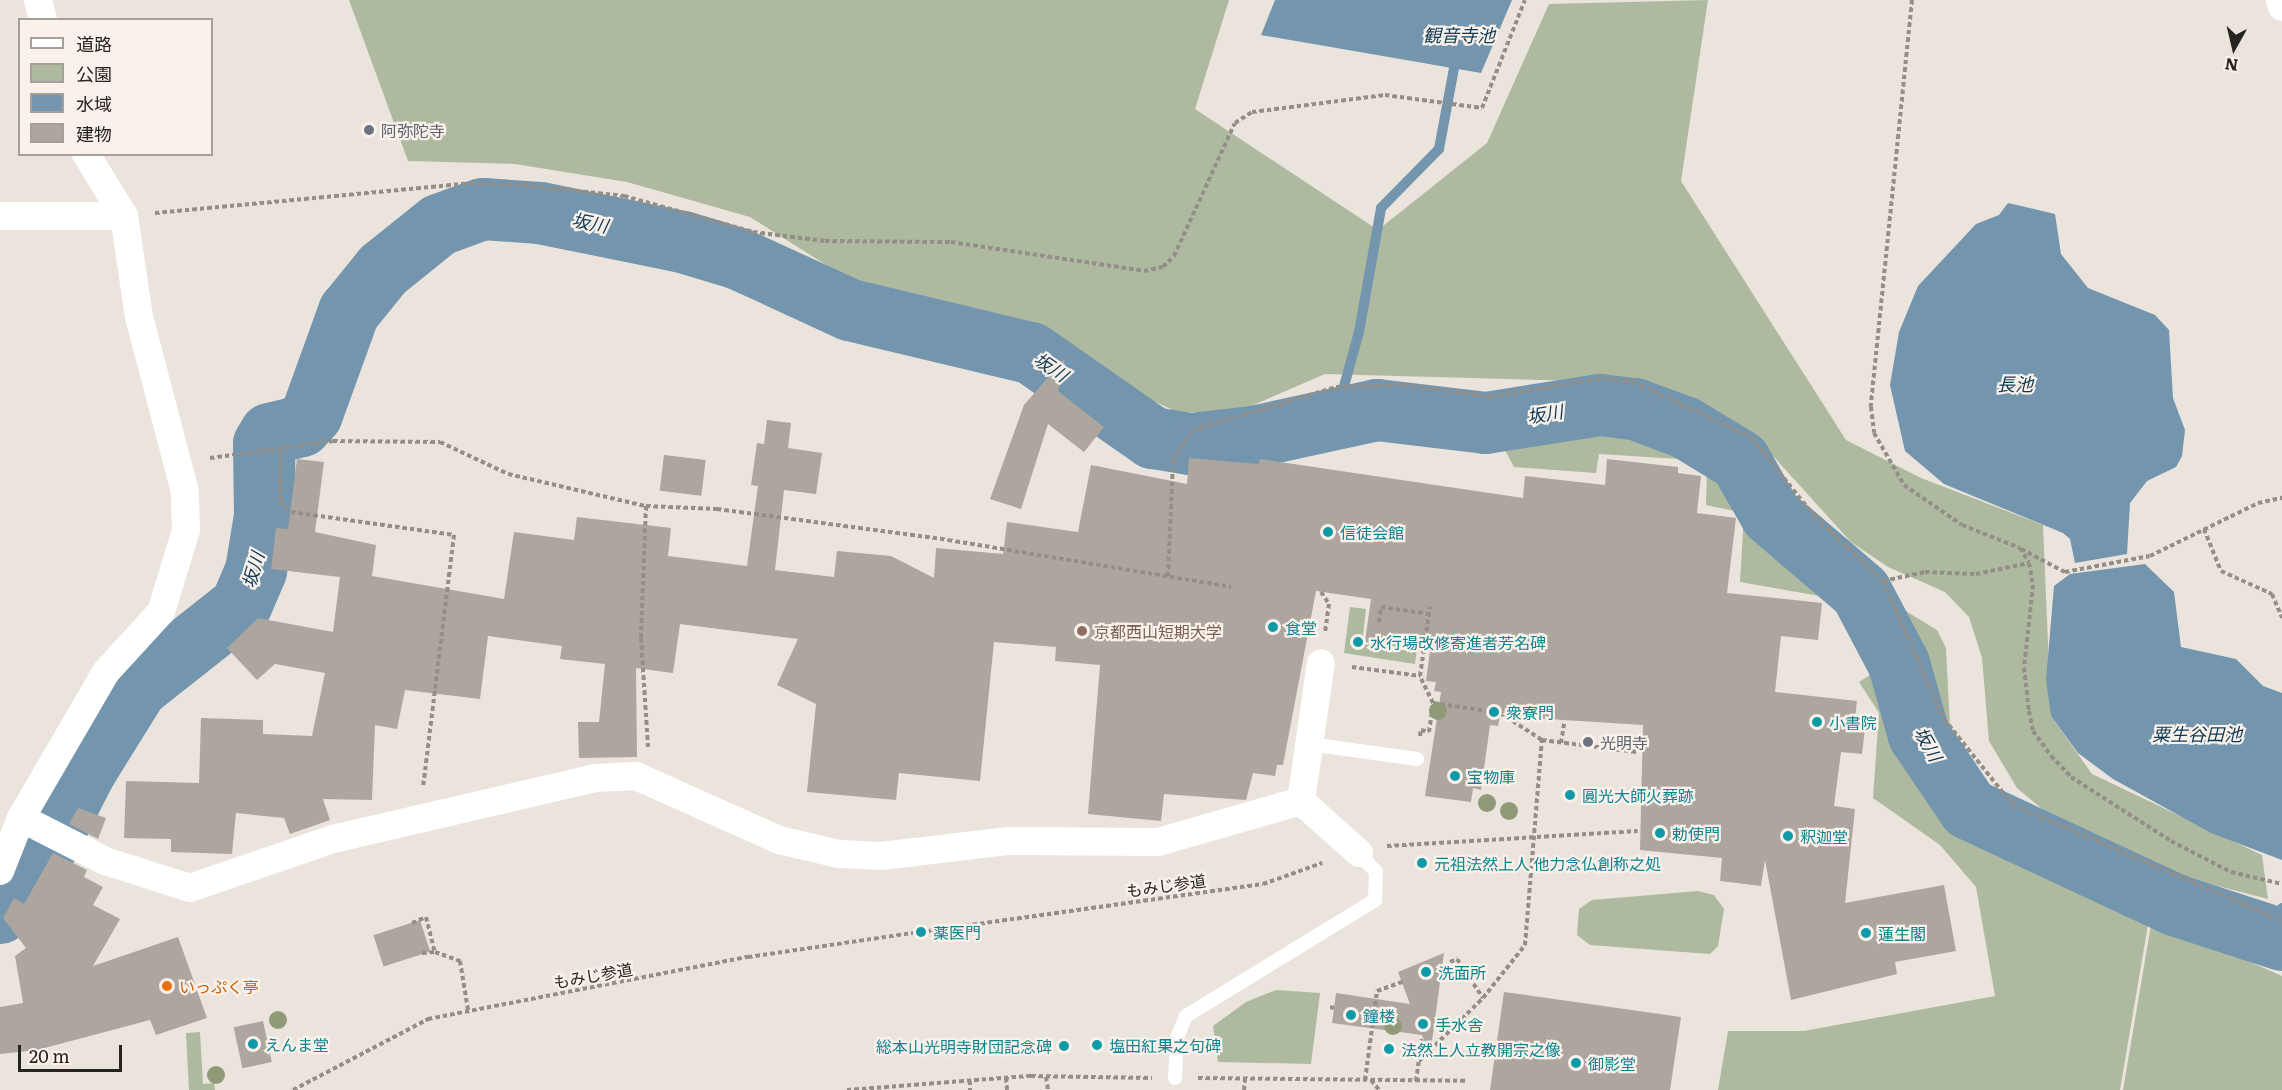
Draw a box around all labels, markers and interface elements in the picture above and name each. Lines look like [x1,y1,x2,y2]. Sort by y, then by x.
legend [18,18,213,156]
north arrow [2204,18,2264,78]
water label: 観音寺池 [1423,24,1495,46]
text: 道路 [76,30,112,57]
text: N [2223,53,2240,79]
text: 公園 [76,60,112,87]
text: 水域 [76,90,112,117]
text: 建物 [76,120,112,147]
place label: 阿弥陀寺 [381,120,445,140]
marker: 阿弥陀寺 [362,123,376,137]
water label: 坂川 [570,209,610,237]
water label: 坂川 [1030,348,1072,386]
water label: 長池 [1997,373,2033,395]
water label: 坂川 [1526,401,1564,427]
place label: 信徒会館 [1340,522,1404,542]
marker: 信徒会館 [1321,525,1335,539]
water label: 坂川 [238,550,268,590]
place label: 食堂 [1285,617,1317,637]
marker: 食堂 [1266,620,1280,634]
place label: 京都西山短期大学 [1094,621,1222,641]
marker: 京都西山短期大学 [1075,624,1089,638]
place label: 水行場改修寄進者芳名碑 [1370,632,1546,652]
marker: 水行場改修寄進者芳名碑 [1351,635,1365,649]
place label: 衆寮門 [1506,702,1554,722]
marker: 衆寮門 [1487,705,1501,719]
place label: 小書院 [1829,712,1877,732]
marker: 小書院 [1810,715,1824,729]
water label: 坂川 [1910,723,1946,765]
water label: 粟生谷田池 [2152,723,2242,745]
place label: 光明寺 [1600,732,1648,752]
marker: 光明寺 [1581,735,1595,749]
place label: 宝物庫 [1467,766,1515,786]
marker: 宝物庫 [1448,769,1462,783]
place label: 圓光大師火葬跡 [1582,785,1694,805]
marker: 圓光大師火葬跡 [1563,788,1577,802]
place label: 勅使門 [1672,823,1720,843]
marker: 勅使門 [1653,826,1667,840]
place label: 釈迦堂 [1800,826,1848,846]
marker: 釈迦堂 [1781,829,1795,843]
place label: 元祖法然上人 他力念仏創称之処 [1434,853,1661,873]
marker: 元祖法然上人 他力念仏創称之処 [1415,856,1429,870]
street label: もみじ参道 [1125,870,1207,900]
place label: 薬医門 [933,922,981,942]
place label: 蓮生閣 [1878,923,1926,943]
marker: 薬医門 [914,925,928,939]
marker: 蓮生閣 [1859,926,1873,940]
street label: もみじ参道 [552,959,634,991]
place label: 洗面所 [1438,962,1486,982]
marker: 洗面所 [1419,965,1433,979]
place label: いっぷく亭 [179,976,259,996]
marker: いっぷく亭 [160,979,174,993]
place label: 鐘楼 [1363,1005,1395,1025]
marker: 鐘楼 [1344,1008,1358,1022]
place label: 手水舎 [1435,1014,1483,1034]
marker: 手水舎 [1416,1017,1430,1031]
scale bar [21,1033,124,1071]
place label: えんま堂 [265,1034,329,1054]
place label: 塩田紅果之句碑 [1109,1035,1221,1055]
place label: 総本山光明寺財団記念碑 [876,1036,1052,1056]
marker: えんま堂 [246,1037,260,1051]
marker: 塩田紅果之句碑 [1090,1038,1104,1052]
marker: 総本山光明寺財団記念碑 [1057,1039,1071,1053]
place label: 法然上人立教開宗之像 [1401,1039,1561,1059]
text: 20 m [29,1042,70,1069]
marker: 法然上人立教開宗之像 [1382,1042,1396,1056]
place label: 御影堂 [1588,1053,1636,1073]
marker: 御影堂 [1569,1056,1583,1070]

